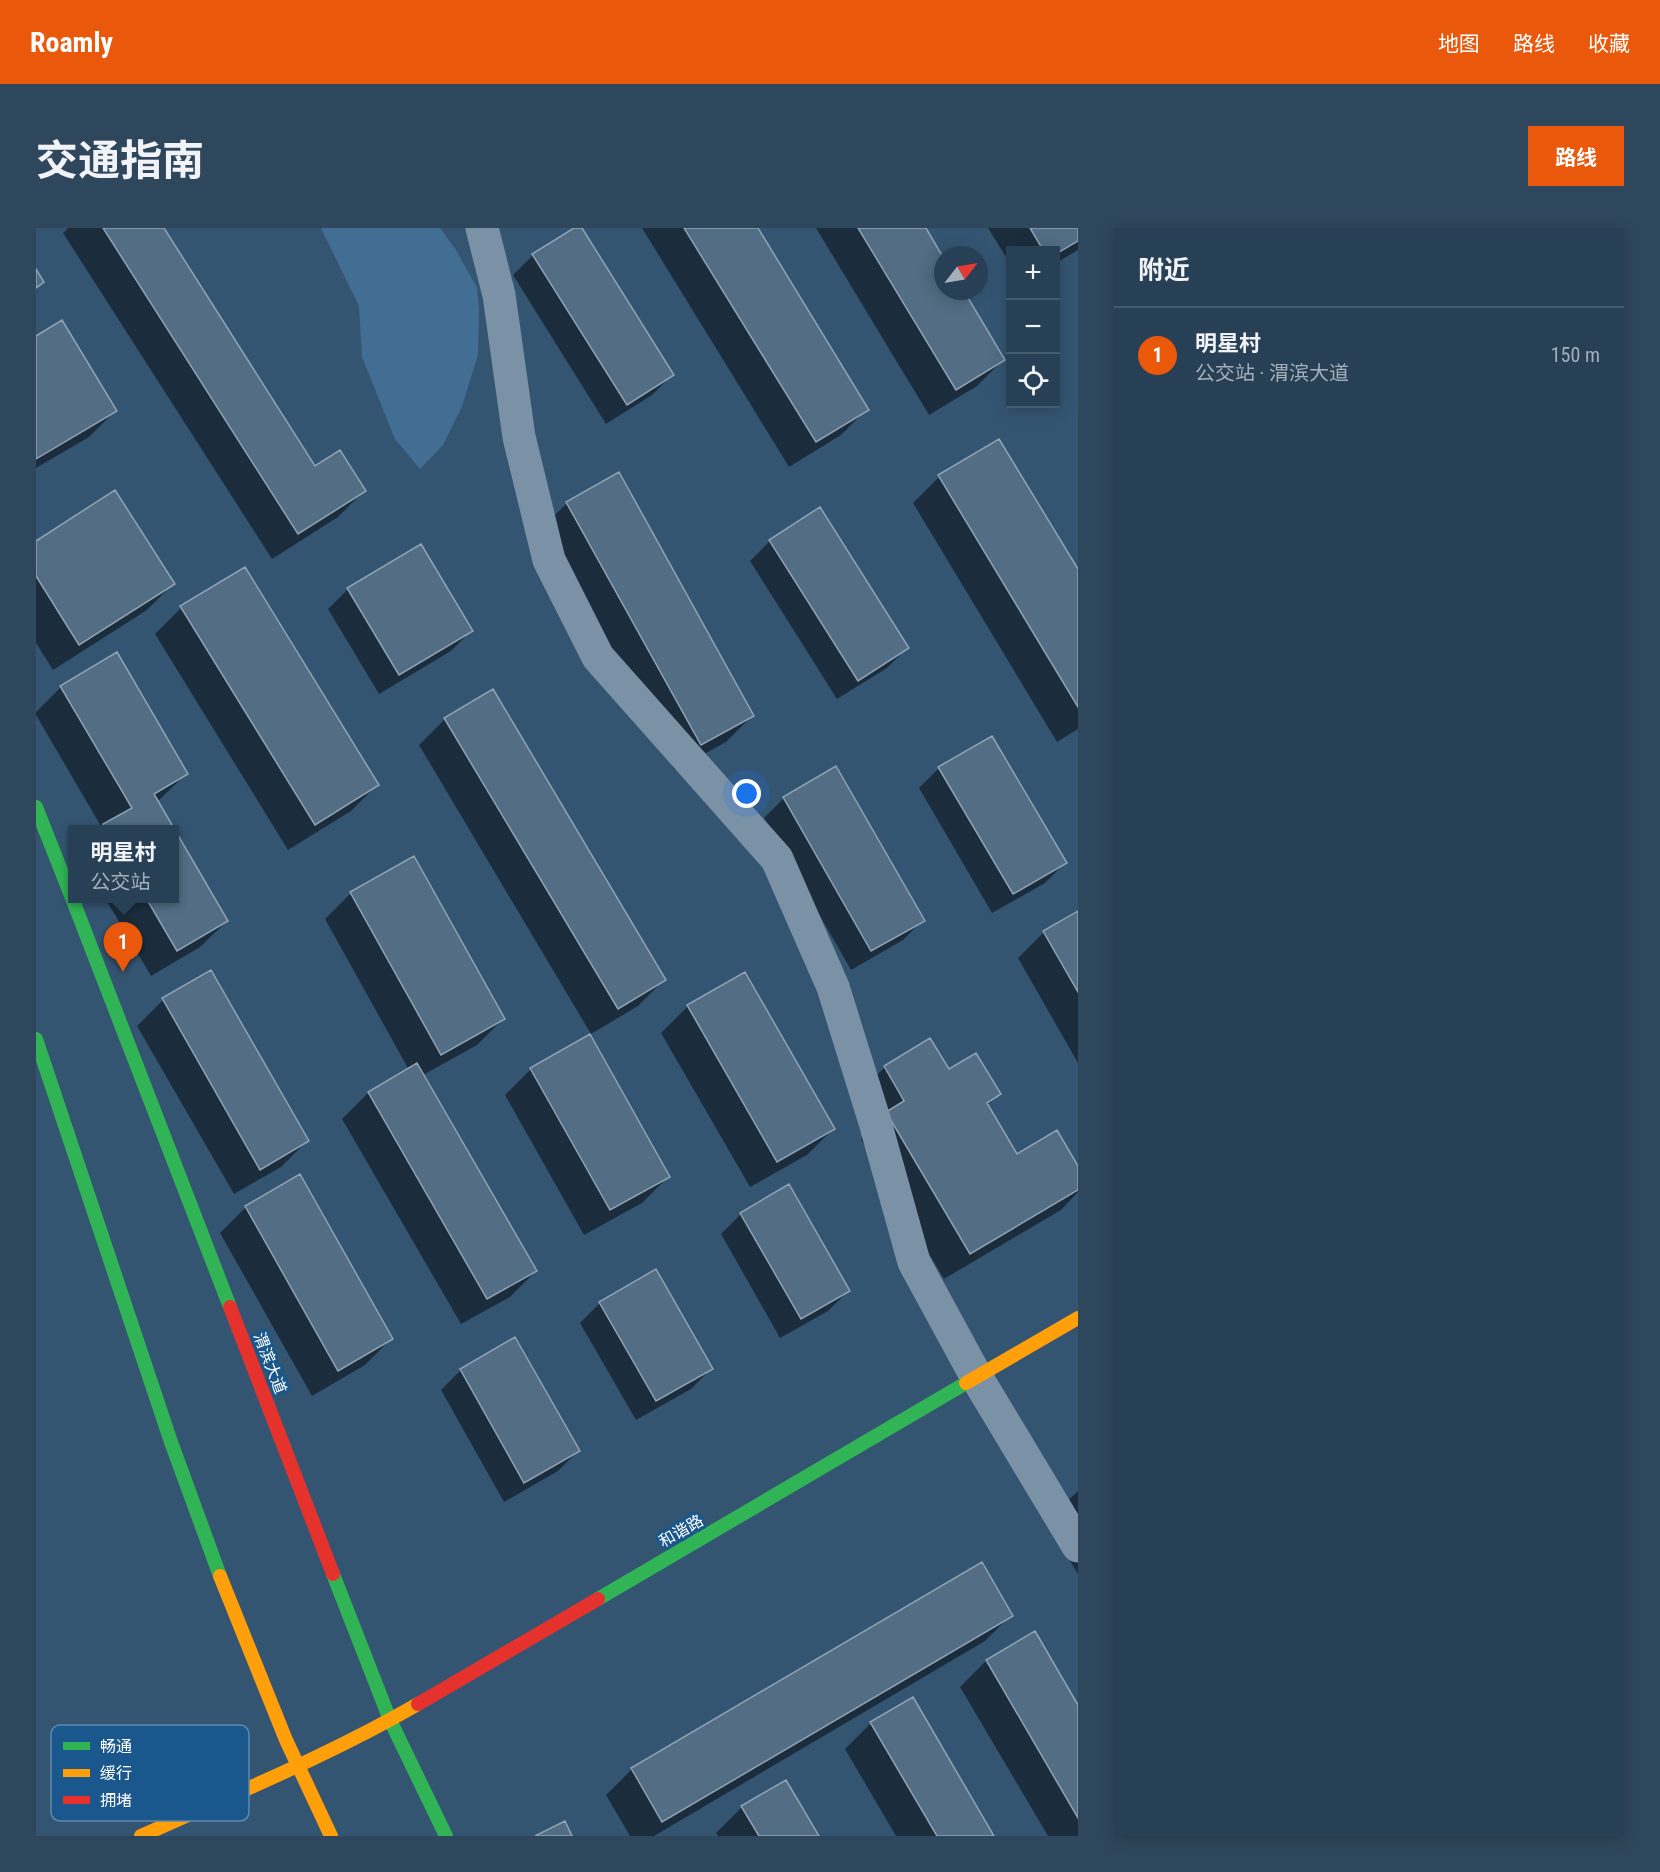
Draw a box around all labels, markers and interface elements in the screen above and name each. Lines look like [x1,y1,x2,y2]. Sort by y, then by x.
text: Roamly [30,26,113,59]
text: 地图 [1438,32,1480,56]
text: 路线 [1513,32,1555,56]
text: 收藏 [1588,32,1630,56]
button: 路线 [1528,126,1624,186]
text: 交通指南 [36,136,204,185]
north arrow [934,246,988,300]
map controls [1006,246,1060,408]
button: + [1006,246,1060,300]
text: 附近 [1138,255,1190,285]
button: − [1006,300,1060,354]
text: 明星村 [1195,331,1261,356]
text: 1 [1152,343,1163,367]
text: 150 m [1551,343,1600,367]
button: locate [1006,354,1060,408]
text: 公交站 · 渭滨大道 [1195,361,1349,385]
your location [732,779,761,808]
popup [68,825,179,903]
text: 明星村 [90,840,157,865]
text: 公交站 [90,870,150,894]
pin: 1 [104,922,142,972]
street label: 渭滨大道 [250,1330,290,1396]
street label: 和谐路 [655,1511,707,1551]
legend [51,1725,249,1821]
text: 畅通 [100,1737,132,1756]
text: 缓行 [100,1764,132,1783]
text: 拥堵 [100,1791,132,1810]

